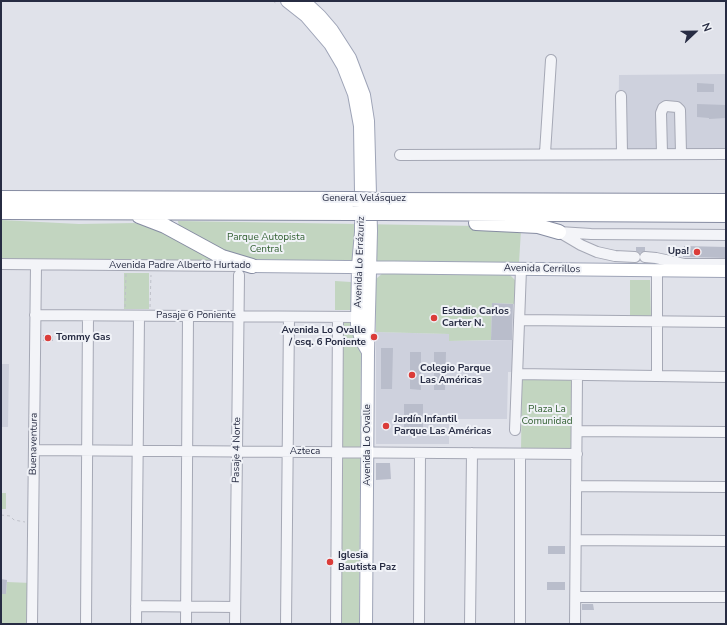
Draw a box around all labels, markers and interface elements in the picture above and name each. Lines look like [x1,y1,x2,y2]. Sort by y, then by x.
north arrow [675,12,715,52]
text: N [698,21,715,34]
street label: General Velásquez [322,193,406,205]
street label: Avenida Lo Errázuriz [352,216,368,308]
park label: Parque Autopista Central [227,232,305,256]
place label: Upa! [668,246,689,258]
marker: Upa! [692,247,702,257]
street label: Avenida Padre Alberto Hurtado [109,260,251,272]
street label: Avenida Cerrillos [504,262,580,276]
place label: Estadio Carlos Carter N. [442,306,509,330]
street label: Pasaje 6 Poniente [156,310,236,322]
marker: Estadio Carlos Carter N. [429,313,439,323]
place label: Avenida Lo Ovalle / esq. 6 Poniente [281,325,366,348]
place label: Tommy Gas [56,332,110,344]
marker: Avenida Lo Ovalle / esq. 6 Poniente [369,332,379,342]
marker: Tommy Gas [43,333,53,343]
place label: Colegio Parque Las Américas [420,363,491,386]
marker: Colegio Parque Las Américas [407,370,417,380]
street label: Avenida Lo Ovalle [362,404,374,486]
park label: Plaza La Comunidad [521,404,573,428]
street label: Buenaventura [27,413,41,475]
place label: Jardín Infantil Parque Las Américas [394,414,491,438]
street label: Pasaje 4 Norte [230,417,244,483]
marker: Jardín Infantil Parque Las Américas [381,421,391,431]
street label: Azteca [290,446,320,458]
place label: Iglesia Bautista Paz [338,550,396,574]
marker: Iglesia Bautista Paz [325,557,335,567]

